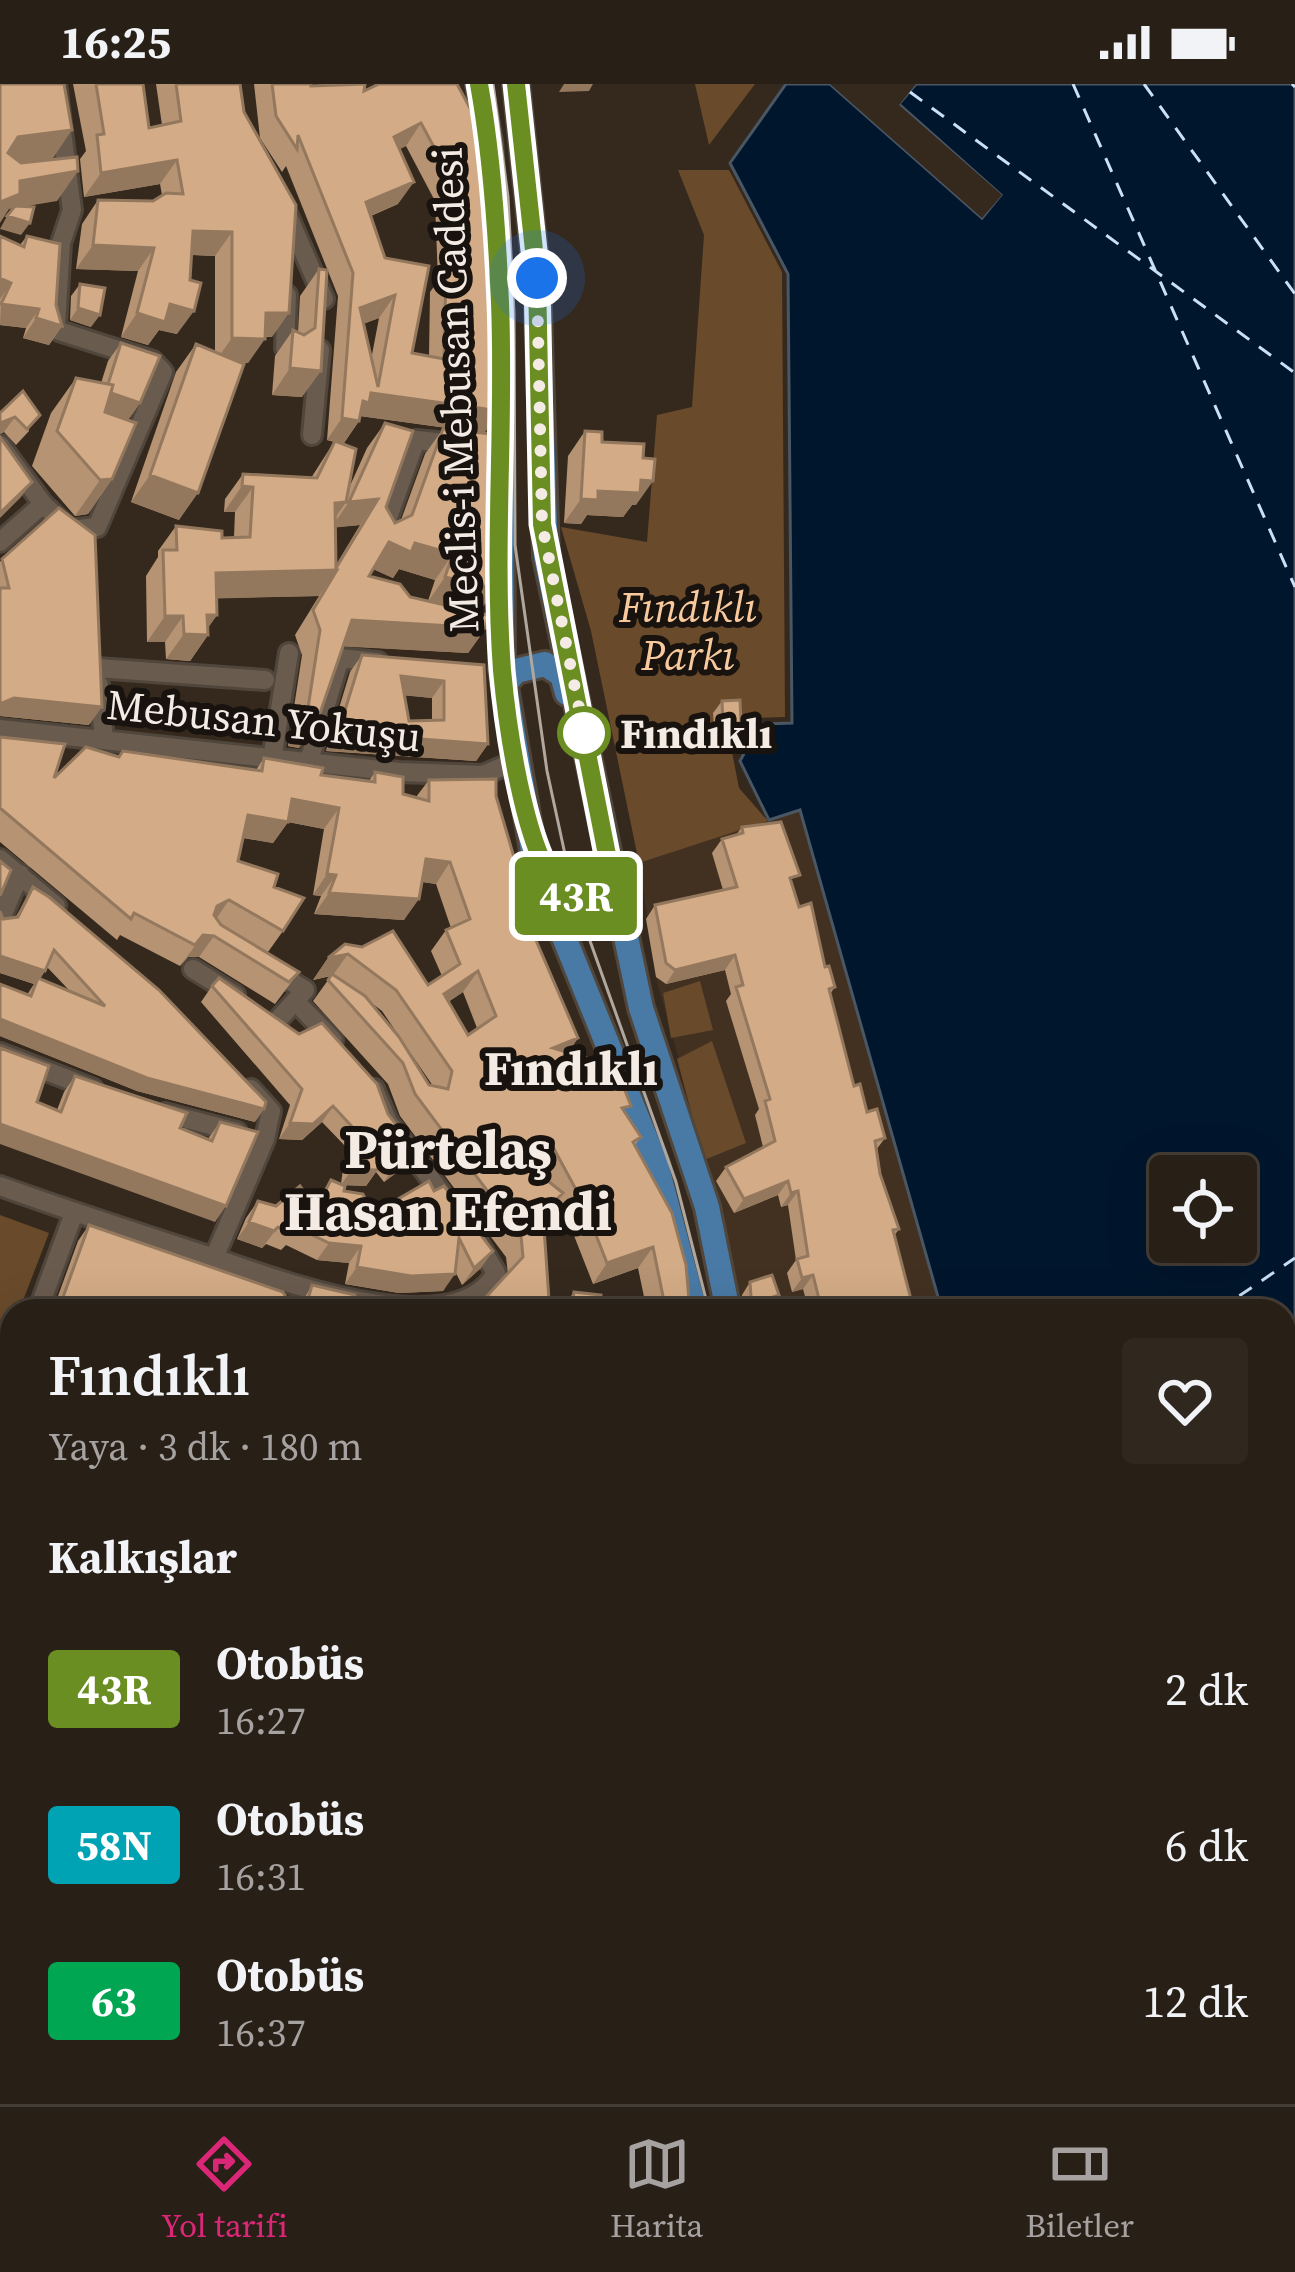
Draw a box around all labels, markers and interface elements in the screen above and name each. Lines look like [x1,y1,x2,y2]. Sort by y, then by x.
text: 16:25 [60,11,171,73]
street label: Meclis-i Mebusan Caddesi [418,146,492,634]
your location [507,248,567,308]
park label: Fındıklı Parkı [618,578,757,684]
street label: Mebusan Yokuşu [104,675,424,765]
place label: Fındıklı [620,704,772,762]
marker: Fındıklı [559,708,609,758]
line badge: 43R [507,857,645,935]
text: 43R [539,867,613,925]
district label: Fındıklı [484,1035,658,1101]
district label: Pürtelaş Hasan Efendi [284,1112,612,1248]
map controls [1149,1155,1257,1263]
button: locate [1149,1155,1257,1263]
text: Fındıklı [48,1336,250,1414]
button: heart [1122,1338,1248,1464]
text: Yaya · 3 dk · 180 m [48,1420,363,1473]
text: Kalkışlar [48,1526,237,1588]
text: Otobüs [216,1632,364,1694]
text: 2 dk [1165,1658,1248,1720]
text: 43R [77,1660,151,1718]
text: 16:27 [216,1694,306,1747]
text: Otobüs [216,1788,364,1850]
text: 6 dk [1165,1814,1248,1876]
text: 58N [76,1816,152,1874]
text: 16:31 [216,1850,306,1903]
text: Otobüs [216,1944,364,2006]
text: 12 dk [1142,1970,1248,2032]
text: 63 [91,1972,137,2030]
text: 16:37 [216,2006,306,2059]
tab: Yol tarifi [161,2131,288,2248]
tab: Harita [610,2131,703,2248]
tab: Biletler [1025,2131,1134,2248]

